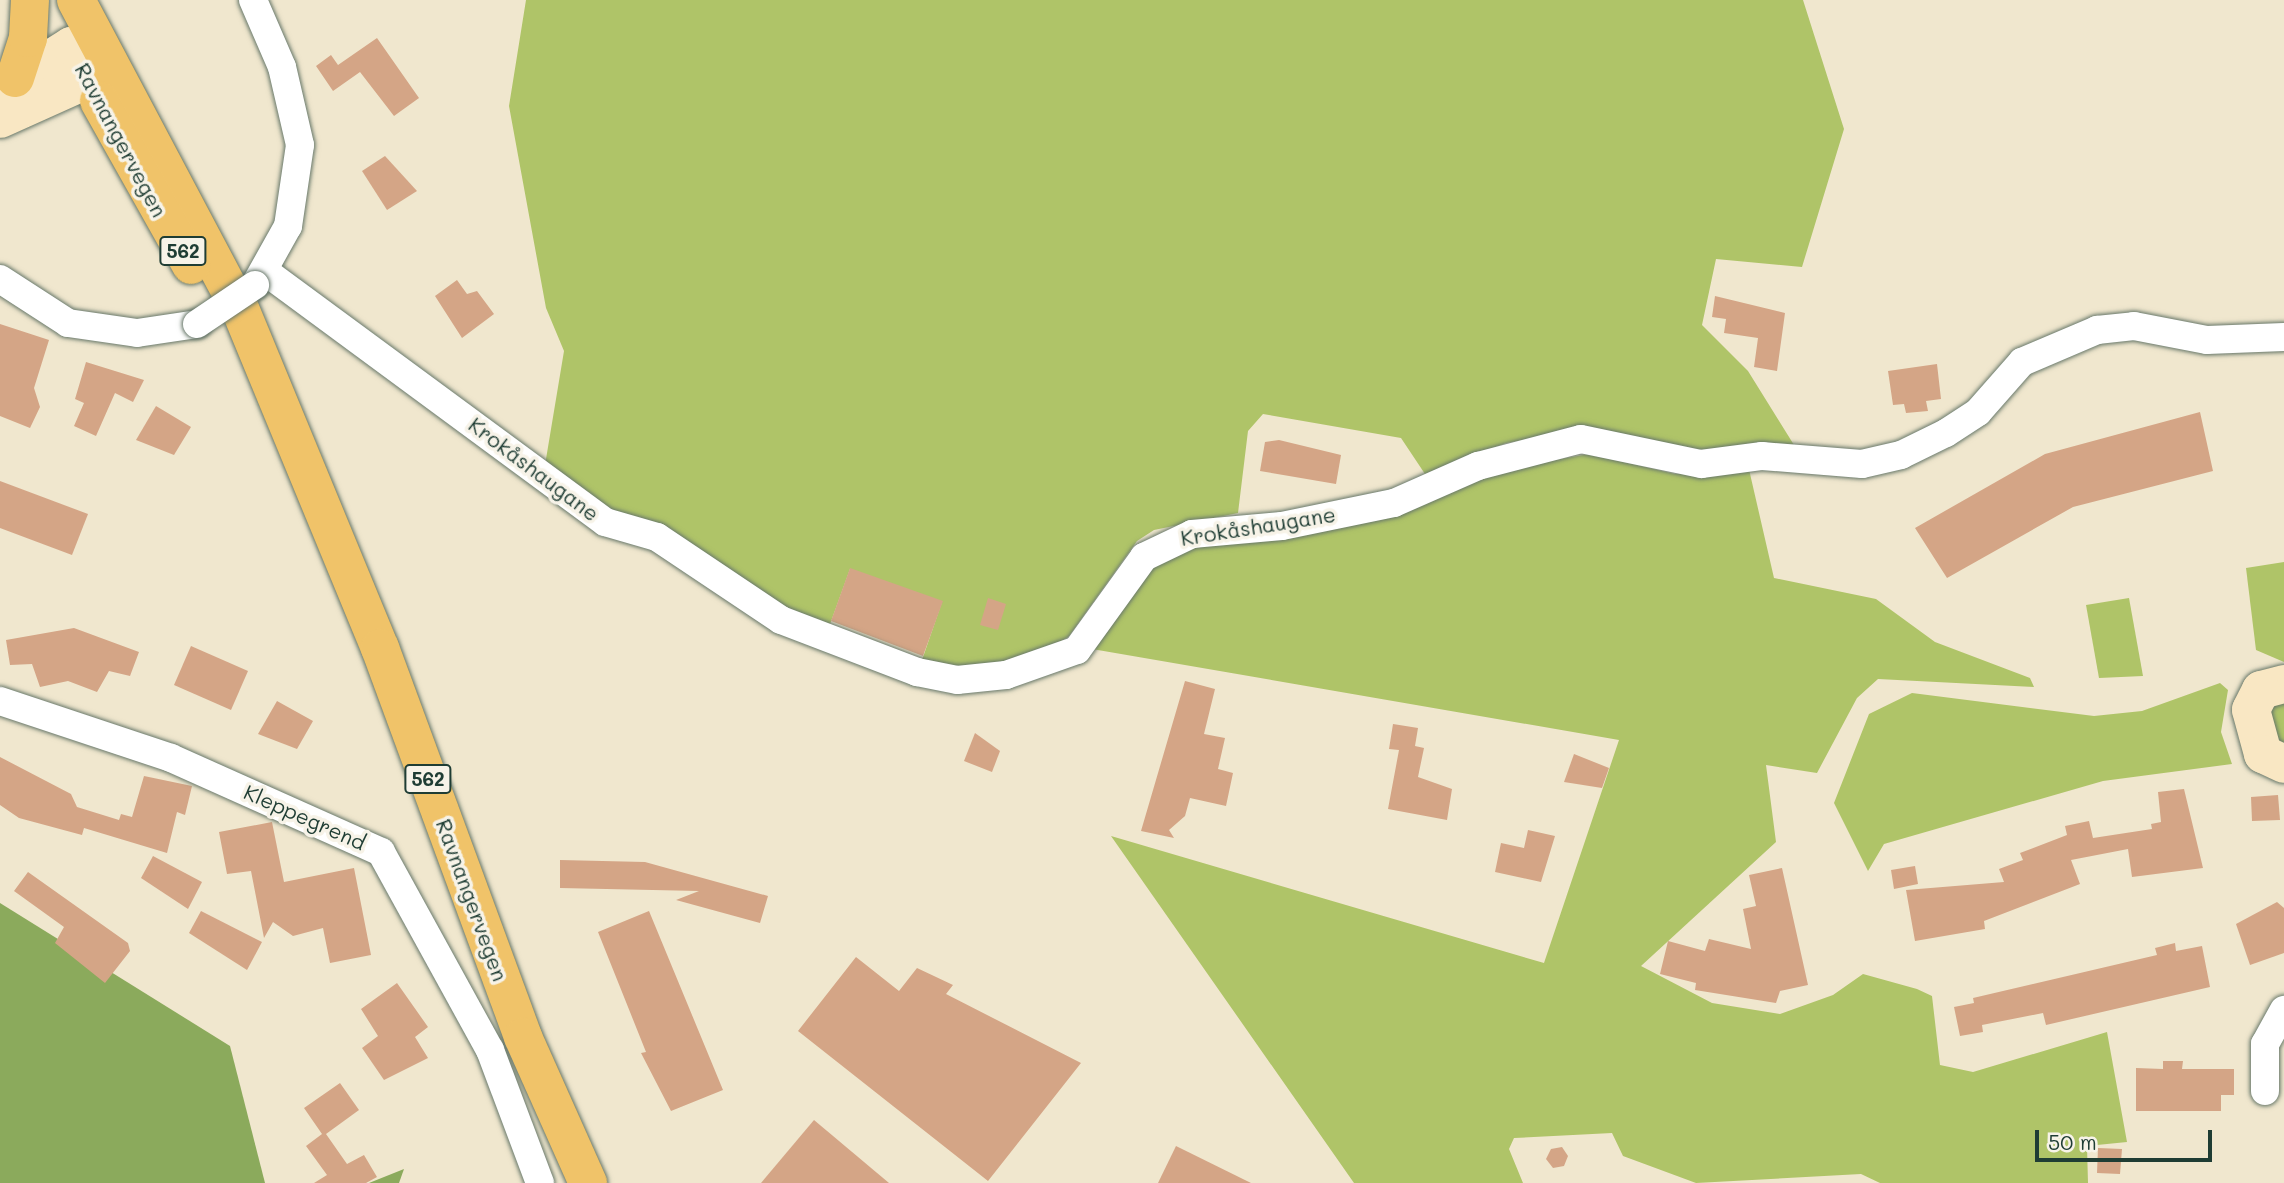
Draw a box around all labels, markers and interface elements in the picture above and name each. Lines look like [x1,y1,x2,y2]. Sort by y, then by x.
street label: Ravnangervegen [70,59,172,221]
road number: 562 [158,235,208,266]
street label: Krokåshaugane [464,412,604,526]
street label: Krokåshaugane [1179,501,1337,551]
road number: 562 [404,764,452,794]
street label: Kleppegrend [240,779,370,855]
street label: Ravnangervegen [431,816,513,984]
scale bar [2039,1116,2216,1160]
text: 50 m [2048,1128,2097,1155]

